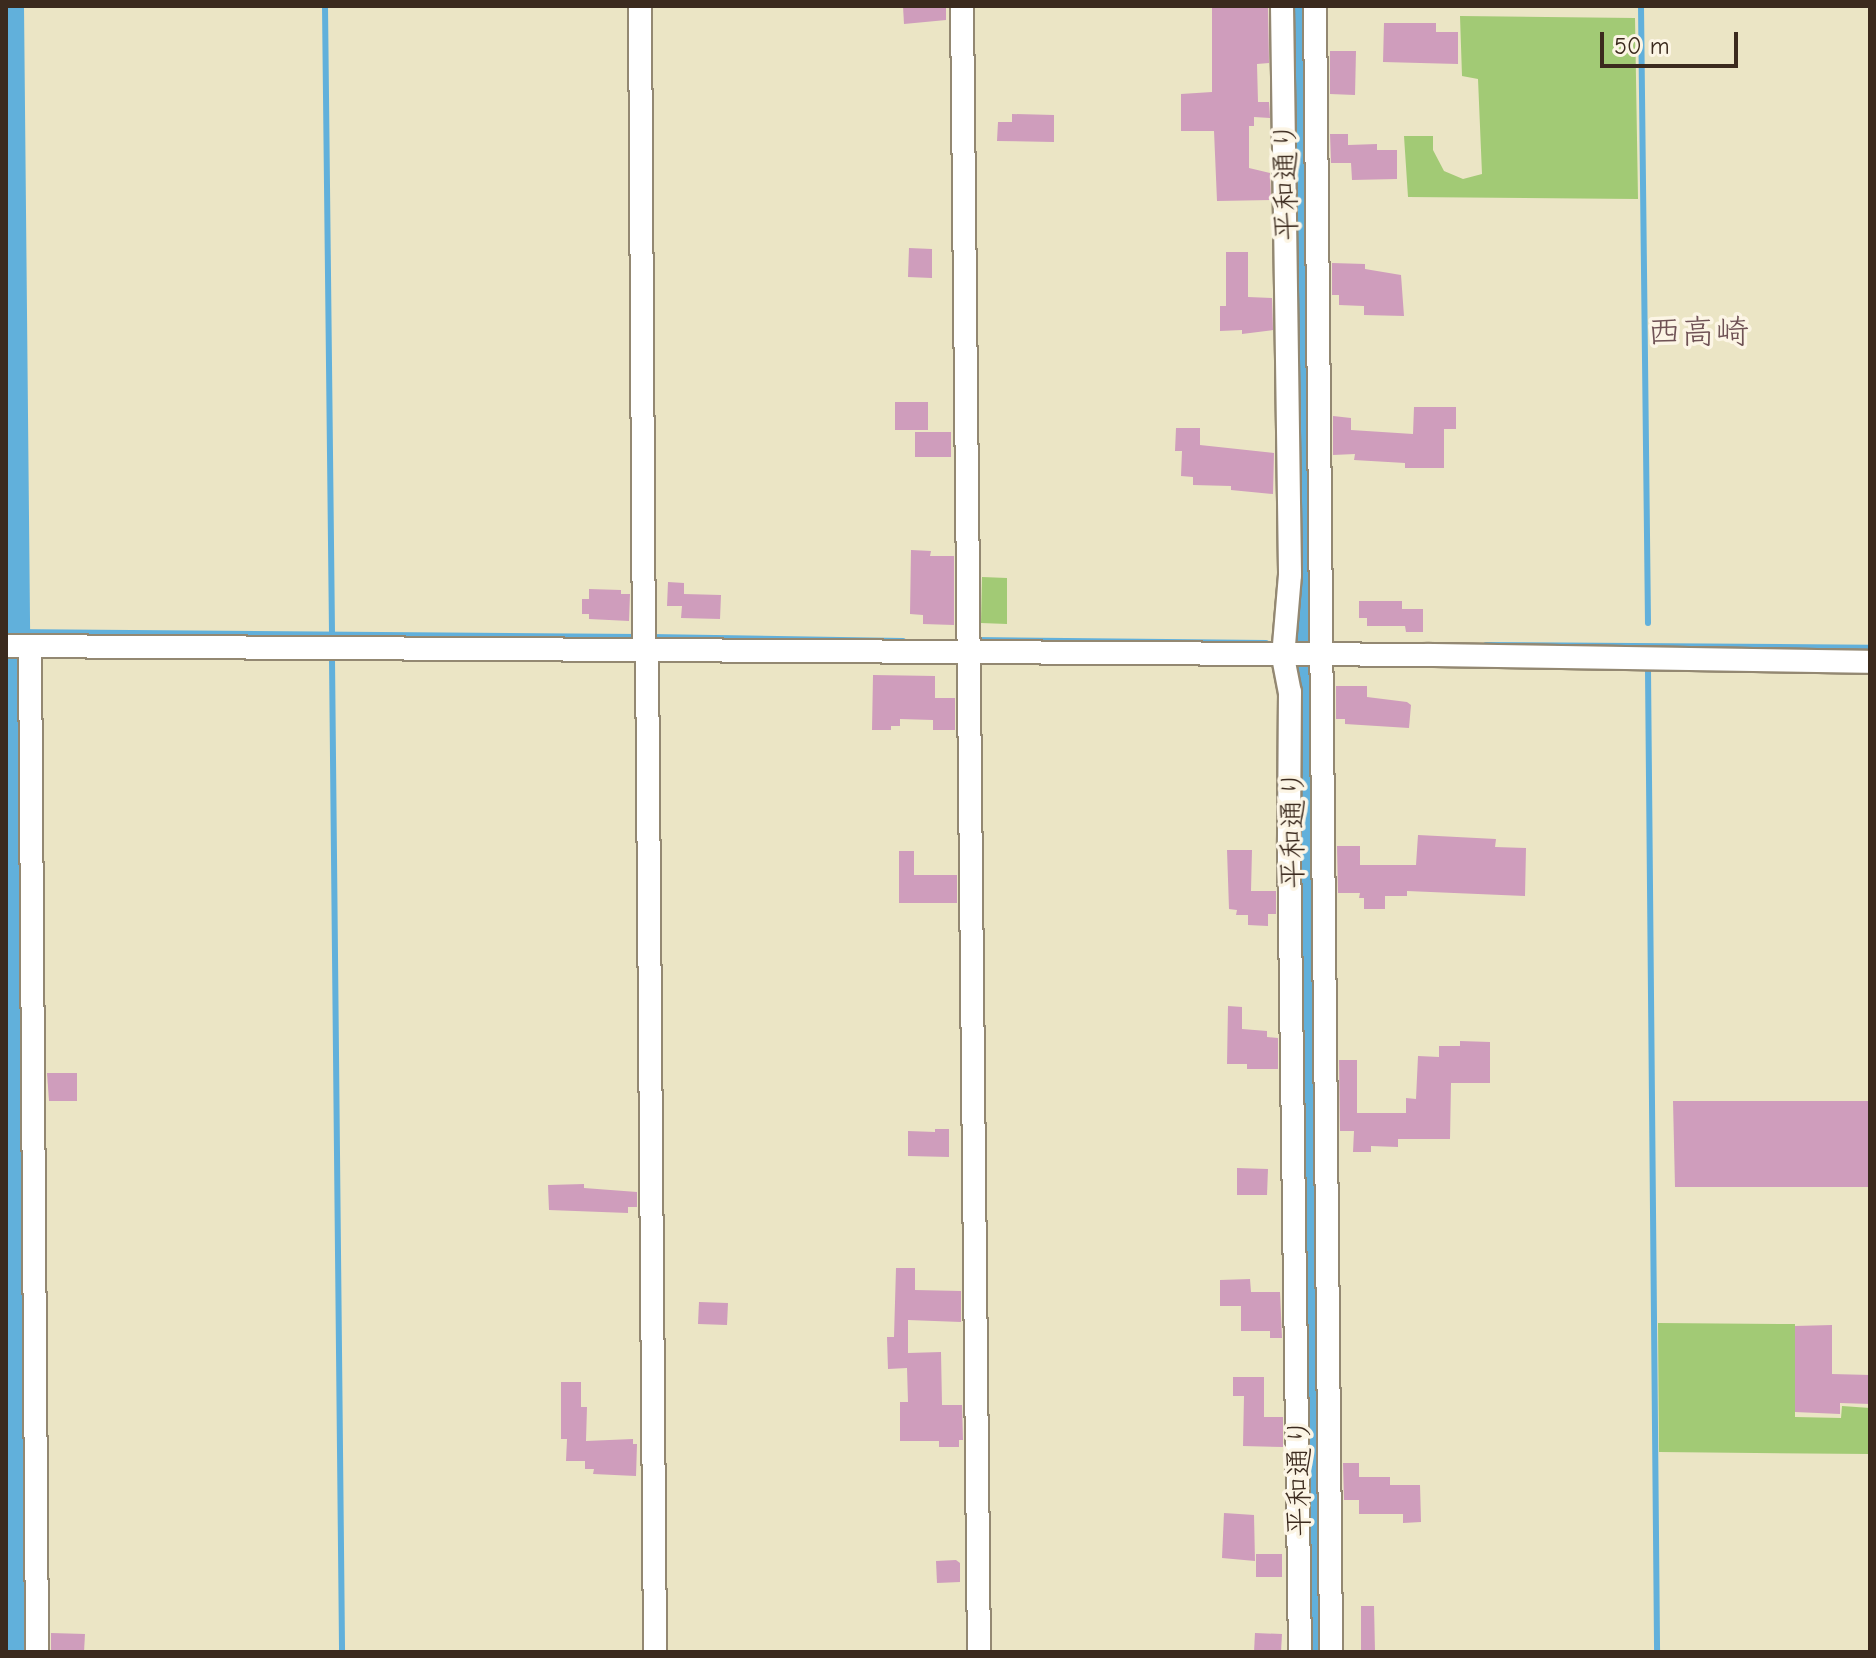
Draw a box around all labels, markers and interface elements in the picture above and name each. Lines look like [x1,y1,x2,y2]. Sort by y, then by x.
scale bar [1604,16,1742,66]
text: 50 m [1614,32,1670,60]
street label: 平和通り [1268,121,1306,241]
district label: 西高崎 [1647,313,1749,353]
street label: 平和通り [1276,769,1312,889]
street label: 平和通り [1282,1417,1318,1537]

